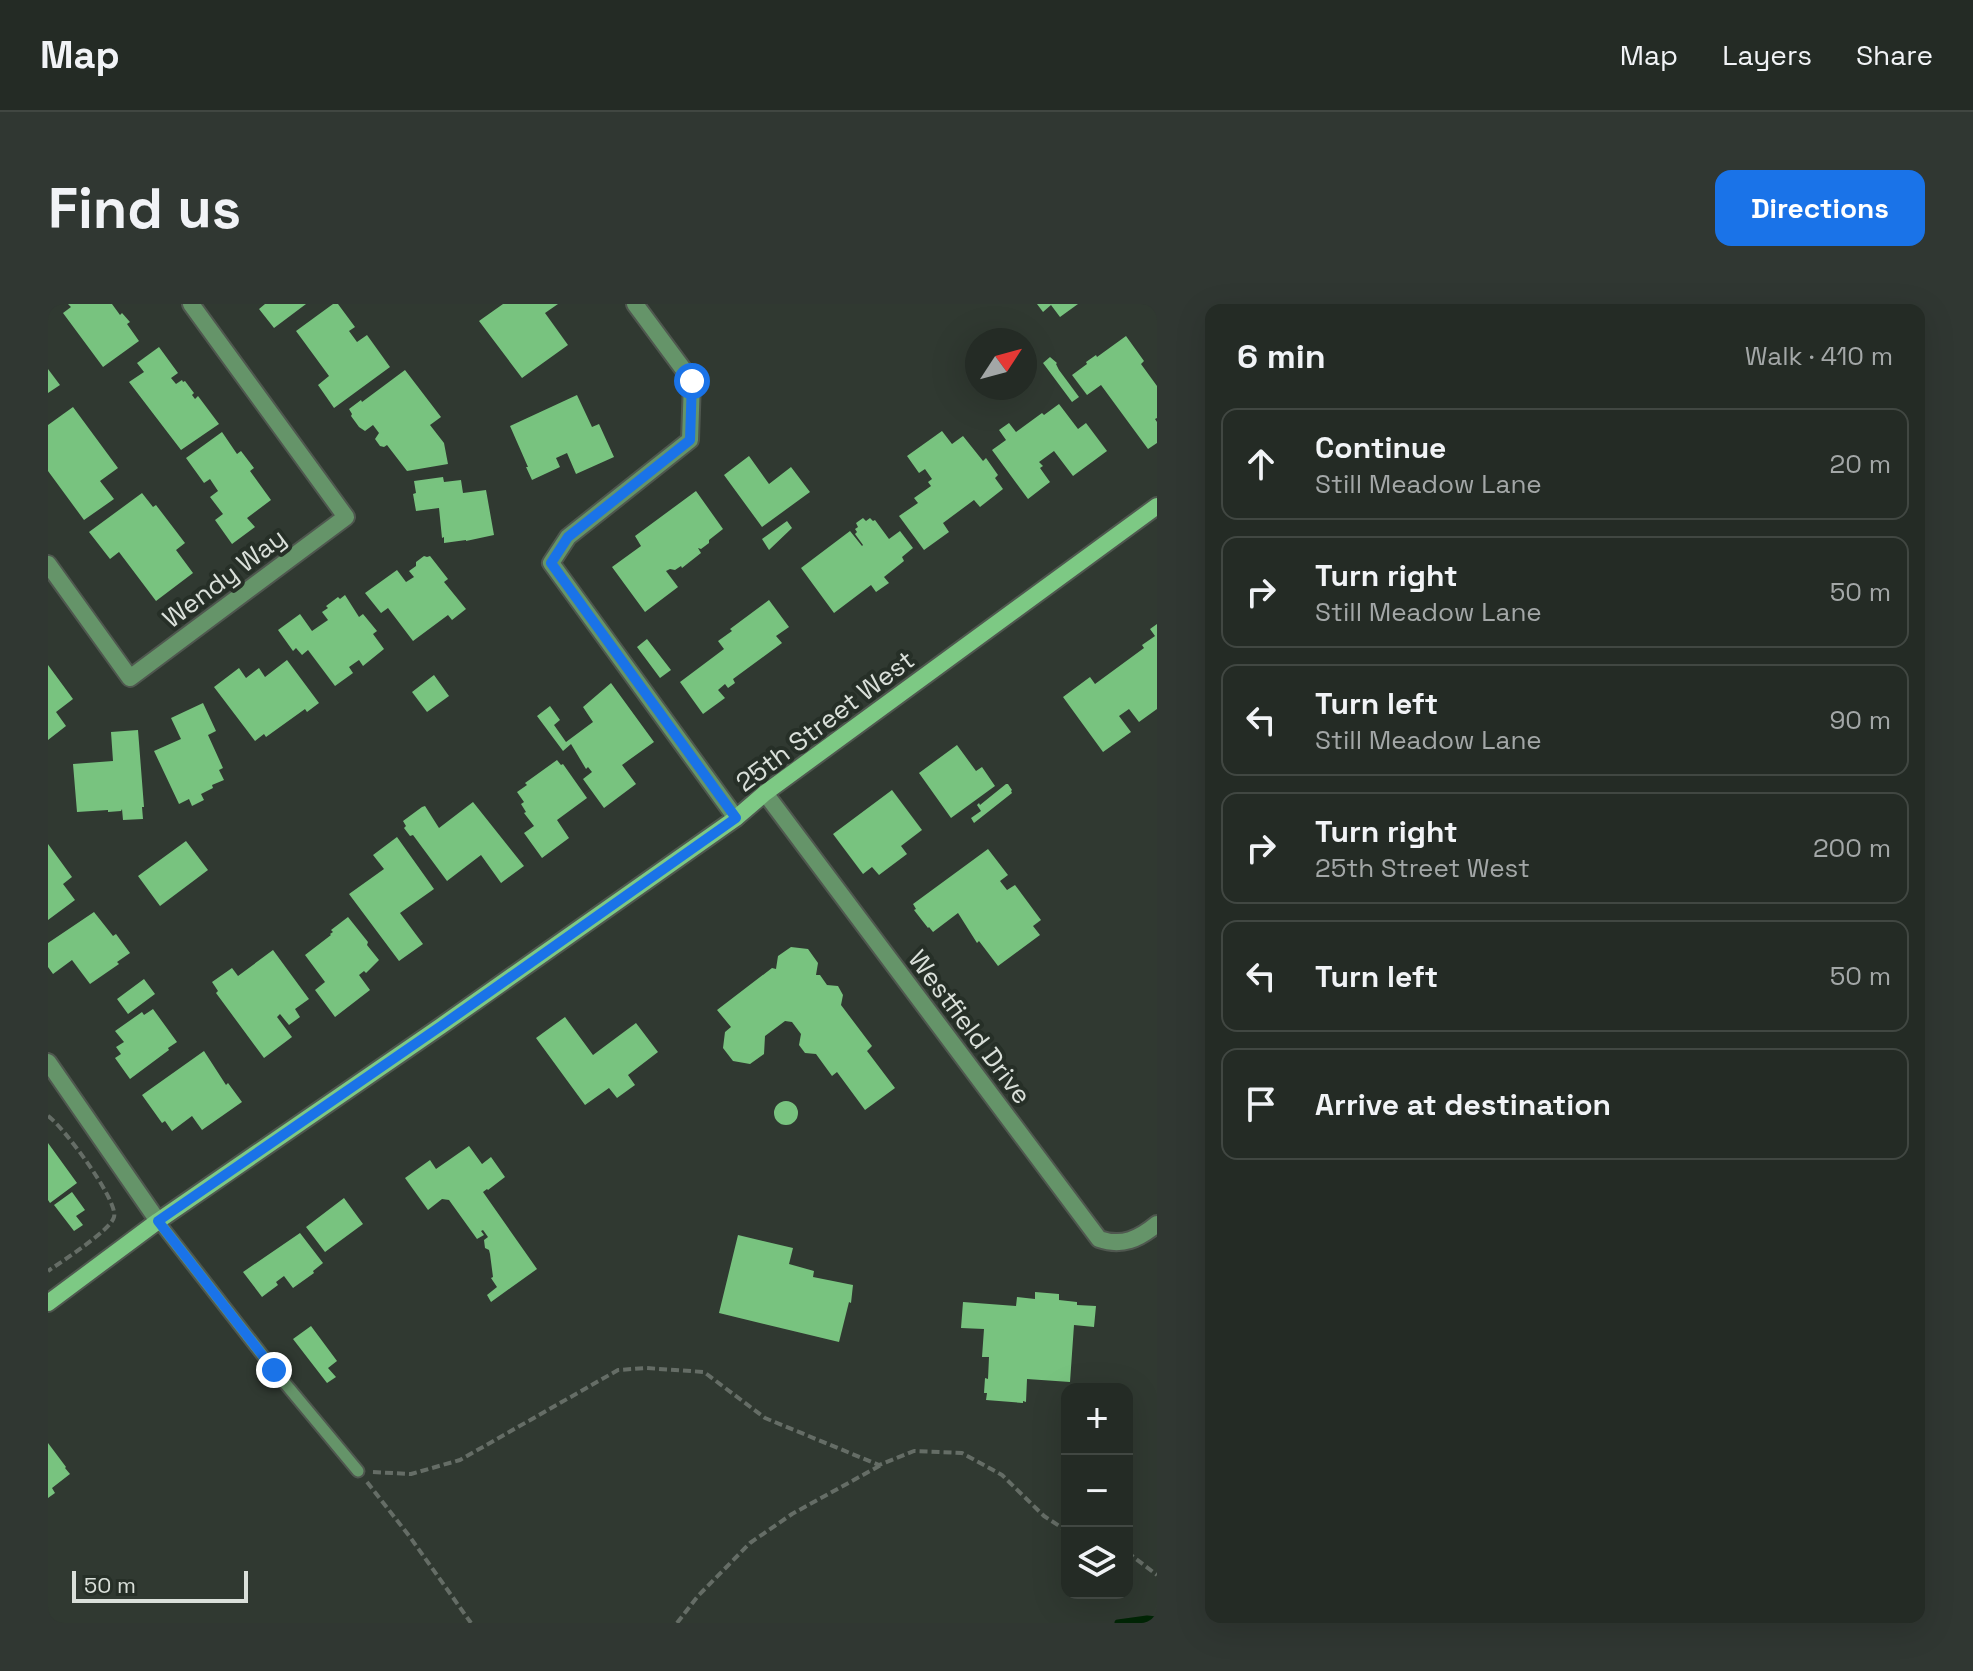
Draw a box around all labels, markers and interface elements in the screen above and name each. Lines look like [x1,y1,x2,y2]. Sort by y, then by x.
text: Map [40,31,120,79]
text: Map [1620,37,1678,73]
text: Layers [1722,37,1812,73]
text: Share [1856,37,1933,73]
button: Directions [1715,170,1925,246]
text: Find us [48,173,241,244]
north arrow [965,328,1037,400]
text: 6 min [1237,335,1326,378]
text: Walk · 410 m [1745,339,1893,373]
route start [674,363,710,399]
text: Continue [1315,428,1446,467]
icon: ahead [1239,442,1283,486]
text: 20 m [1830,447,1891,481]
text: Still Meadow Lane [1315,467,1542,501]
street label: Wendy Way [156,521,292,635]
text: Turn right [1315,556,1458,595]
icon: right [1239,570,1283,614]
text: 50 m [1830,575,1891,609]
text: Still Meadow Lane [1315,595,1542,629]
street label: 25th Street West [729,643,921,799]
text: Turn left [1315,684,1438,723]
icon: left [1239,698,1283,742]
text: 90 m [1829,703,1891,737]
text: Still Meadow Lane [1315,723,1542,757]
text: Turn right [1315,812,1458,851]
icon: right [1239,826,1283,870]
text: 200 m [1813,831,1891,865]
text: 25th Street West [1315,851,1530,885]
street label: Westfield Drive [901,943,1039,1111]
icon: left [1239,954,1283,998]
text: Turn left [1315,957,1438,996]
text: 50 m [1830,959,1891,993]
icon: arrive [1239,1082,1283,1126]
text: Arrive at destination [1315,1085,1611,1124]
route end [256,1352,292,1388]
map controls [1061,1383,1133,1599]
button: + [1061,1383,1133,1455]
button: − [1061,1455,1133,1527]
button: layers [1061,1527,1133,1599]
scale bar [72,1567,248,1603]
text: 50 m [84,1571,136,1599]

